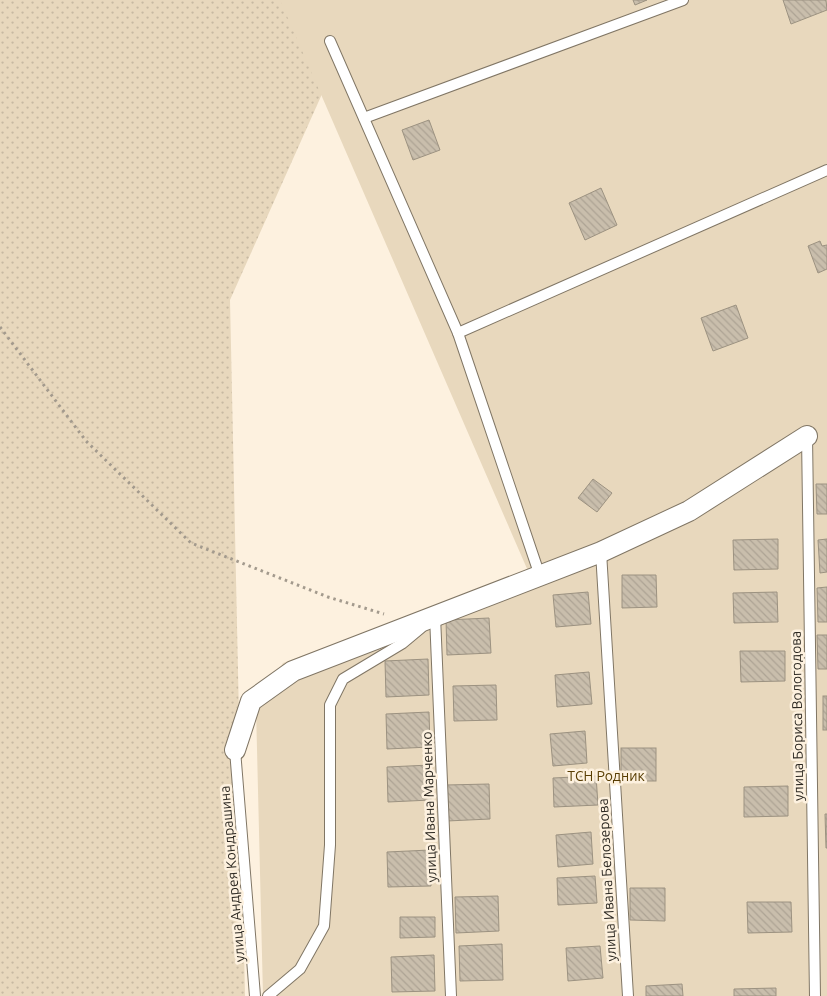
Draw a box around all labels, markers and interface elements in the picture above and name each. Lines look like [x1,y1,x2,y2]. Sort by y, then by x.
street label: улица Бориса Вологодова [788,631,806,801]
street label: улица Ивана Марченко [418,731,440,883]
park label: ТСН Родник [567,768,645,784]
street label: улица Андрея Кондрашина [216,785,248,963]
street label: улица Ивана Белозерова [595,798,619,962]

